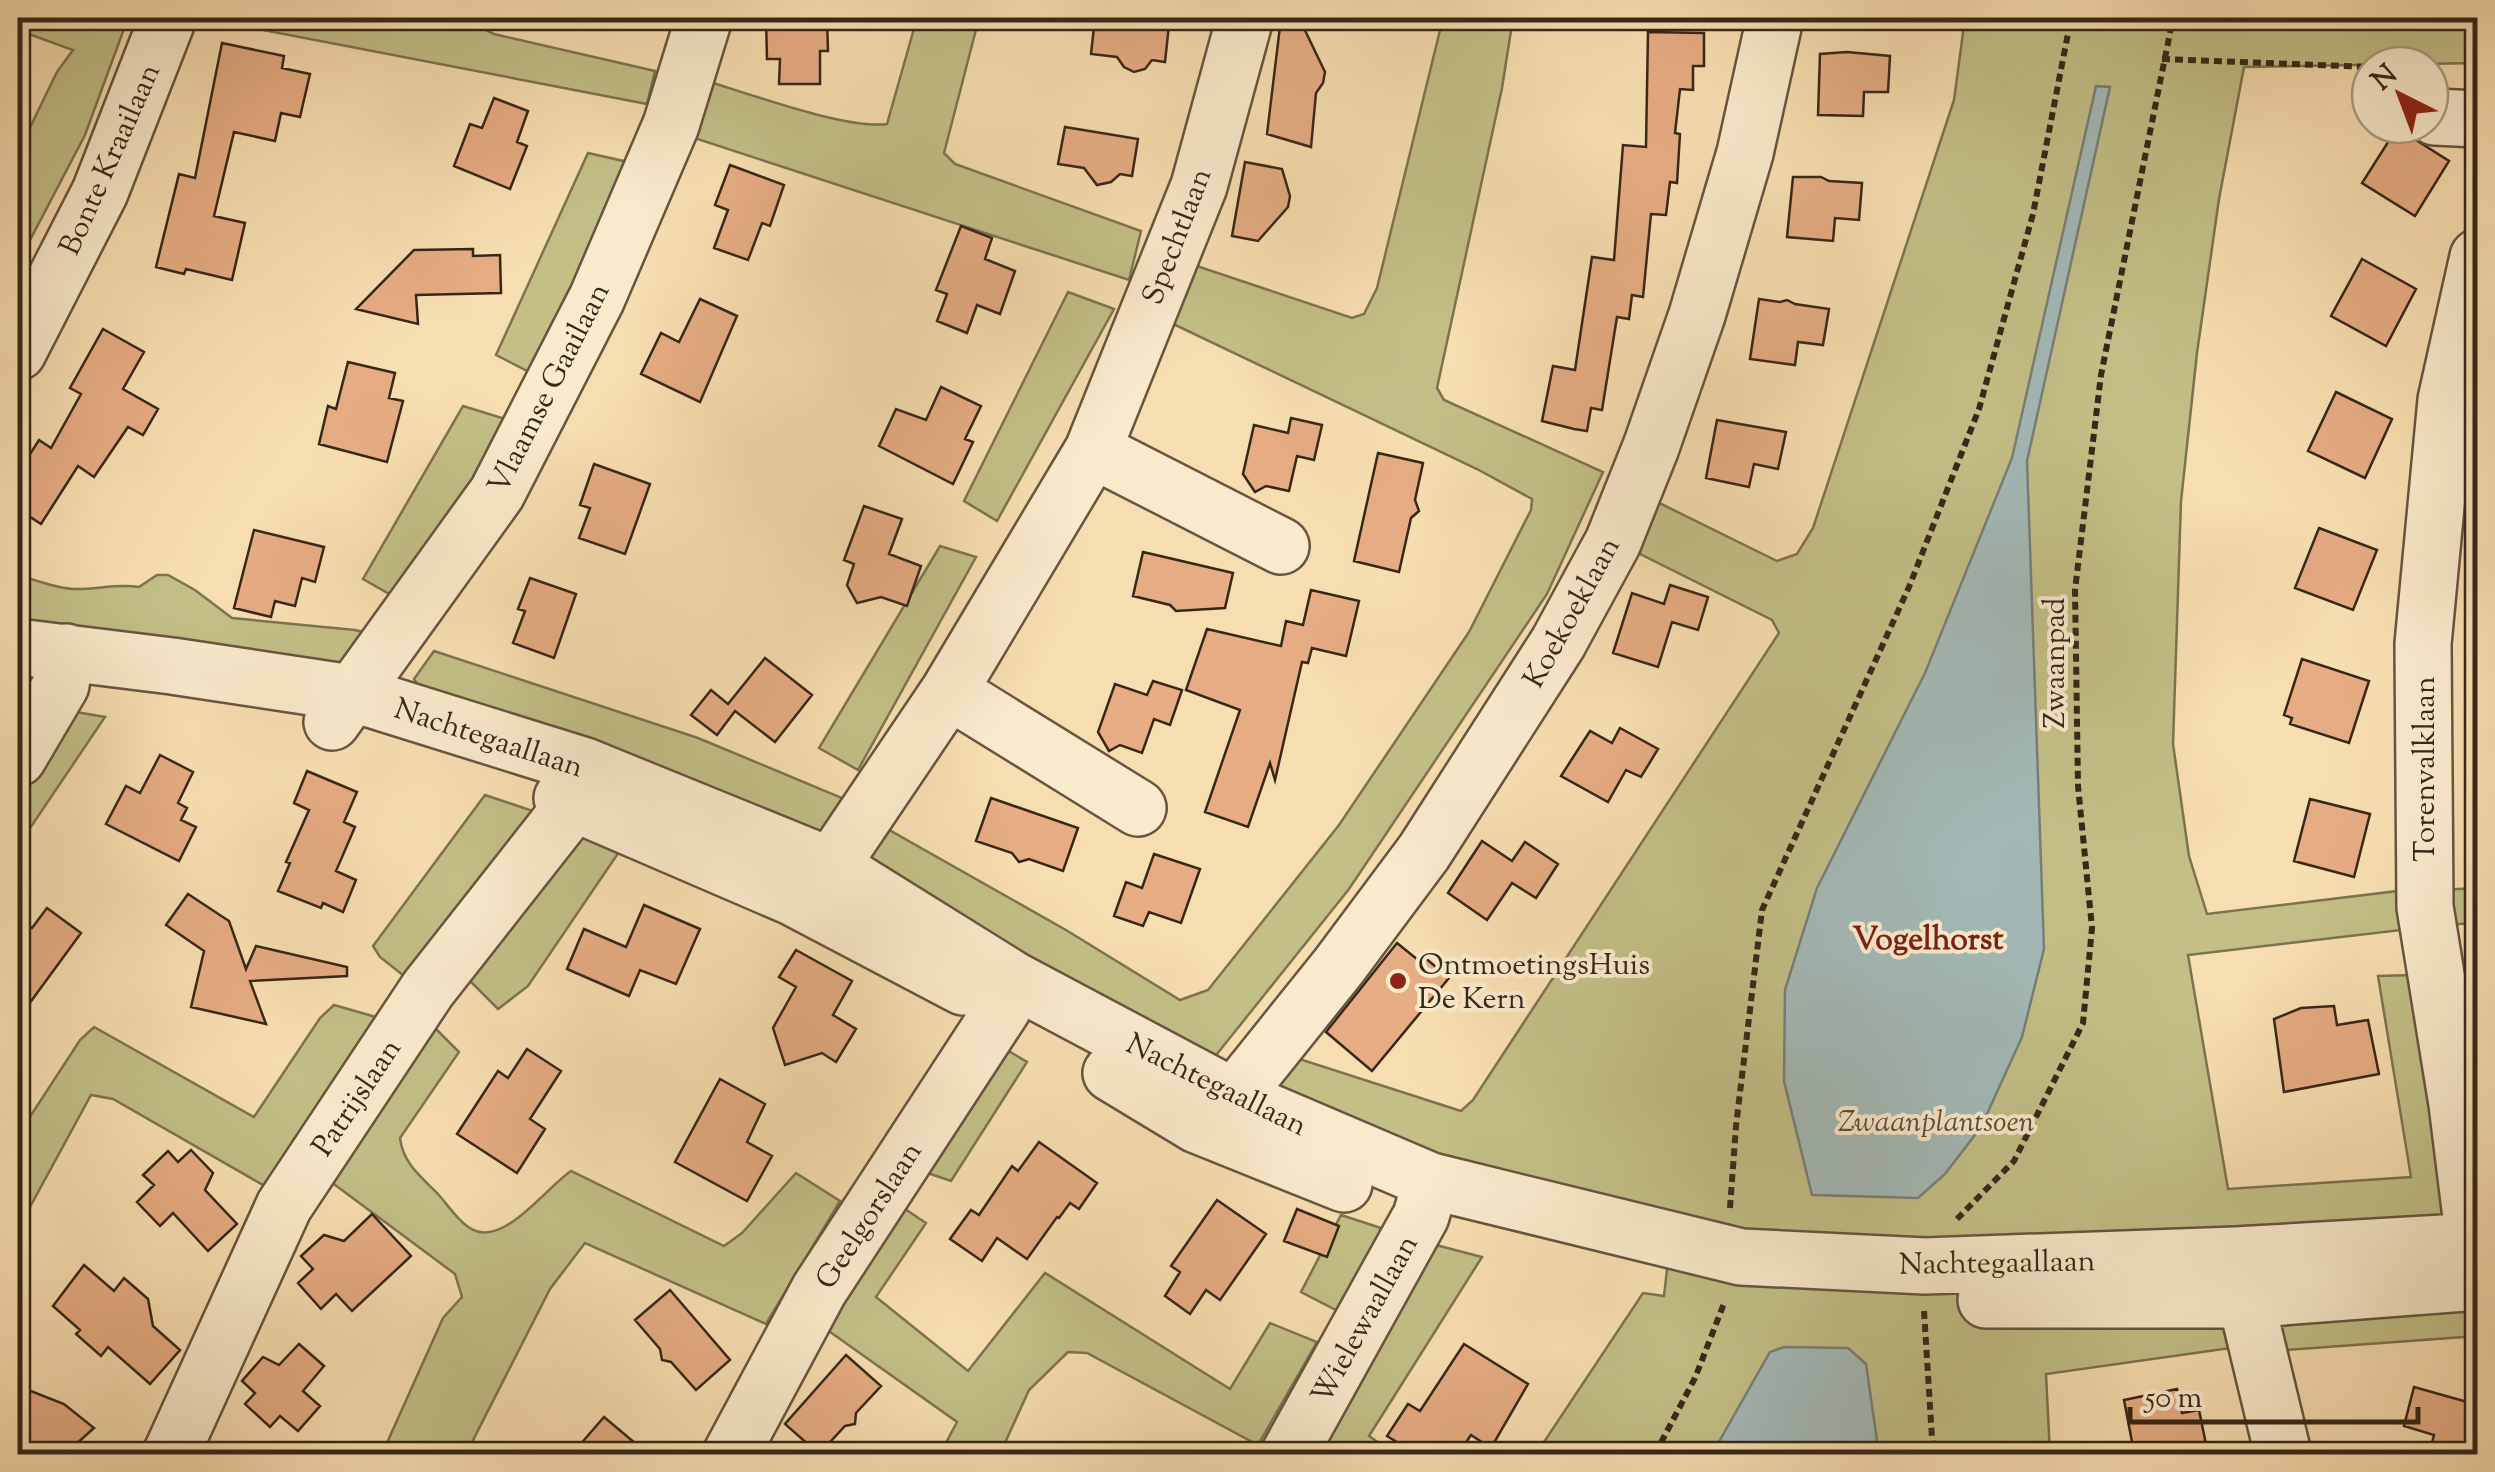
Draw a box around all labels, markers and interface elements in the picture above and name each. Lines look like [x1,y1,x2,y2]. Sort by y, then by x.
north arrow [2350,45,2450,145]
text: N [2364,56,2407,101]
street label: Bonte Kraailaan [50,57,173,263]
street label: Spechtlaan [1133,162,1224,311]
street label: Vlaamse Gaailaan [478,276,622,502]
street label: Koekoeklaan [1514,530,1633,697]
street label: Zwaanpad [2035,597,2078,728]
street label: Torenvalklaan [2405,676,2448,862]
street label: Nachtegaallaan [388,689,589,790]
district label: Vogelhorst [1853,918,2003,964]
place label: OntmoetingsHuis De Kern [1418,945,1650,1022]
marker: OntmoetingsHuis De Kern [1387,970,1409,992]
street label: Nachtegaallaan [1118,1024,1314,1149]
street label: Patrijslaan [303,1031,413,1166]
park label: Zwaanplantsoen [1838,1102,2034,1145]
street label: Geelgorslaan [806,1134,934,1299]
street label: Wielewaallaan [1302,1228,1431,1413]
street label: Nachtegaallaan [1898,1241,2096,1288]
scale bar [2130,1362,2418,1424]
text: 50 m [2143,1378,2203,1421]

